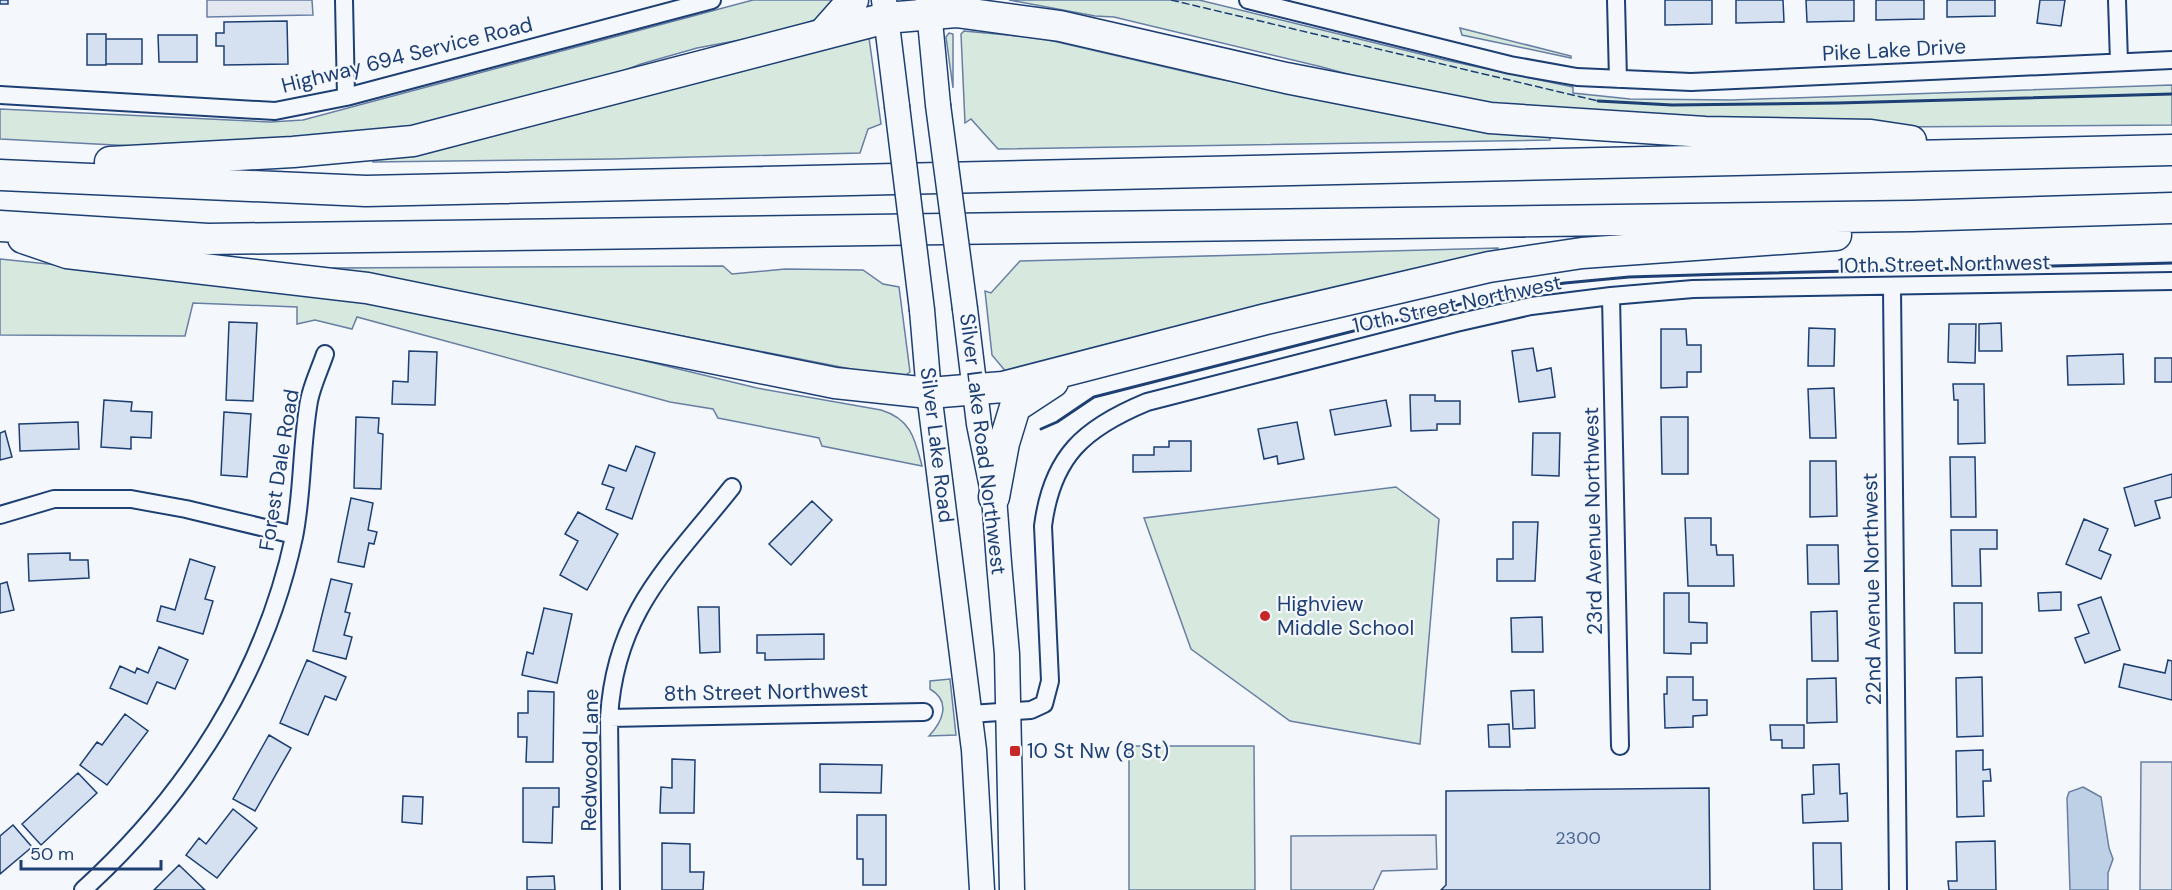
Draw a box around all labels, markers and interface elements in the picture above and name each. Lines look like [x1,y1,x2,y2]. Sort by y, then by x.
street label: Highway 694 Service Road [279,10,535,100]
street label: Pike Lake Drive [1821,32,1967,68]
street label: 10th Street Northwest [1837,248,2051,280]
street label: 10th Street Northwest [1350,268,1564,340]
street label: Silver Lake Road Northwest [953,312,1013,576]
street label: Silver Lake Road [914,366,960,524]
street label: Forest Dale Road [252,387,306,553]
street label: 23rd Avenue Northwest [1577,407,1609,635]
street label: 22nd Avenue Northwest [1856,472,1888,706]
place label: Highview Middle School [1277,590,1414,642]
marker: Highview Middle School [1258,609,1272,623]
street label: 8th Street Northwest [663,676,869,708]
street label: Redwood Lane [575,688,605,832]
place label: 10 St Nw (8 St) [1027,737,1169,765]
marker: 10 St Nw (8 St) [1008,744,1022,758]
house number: 2300 [1555,826,1601,850]
scale bar [21,833,160,871]
text: 50 m [30,842,74,866]

